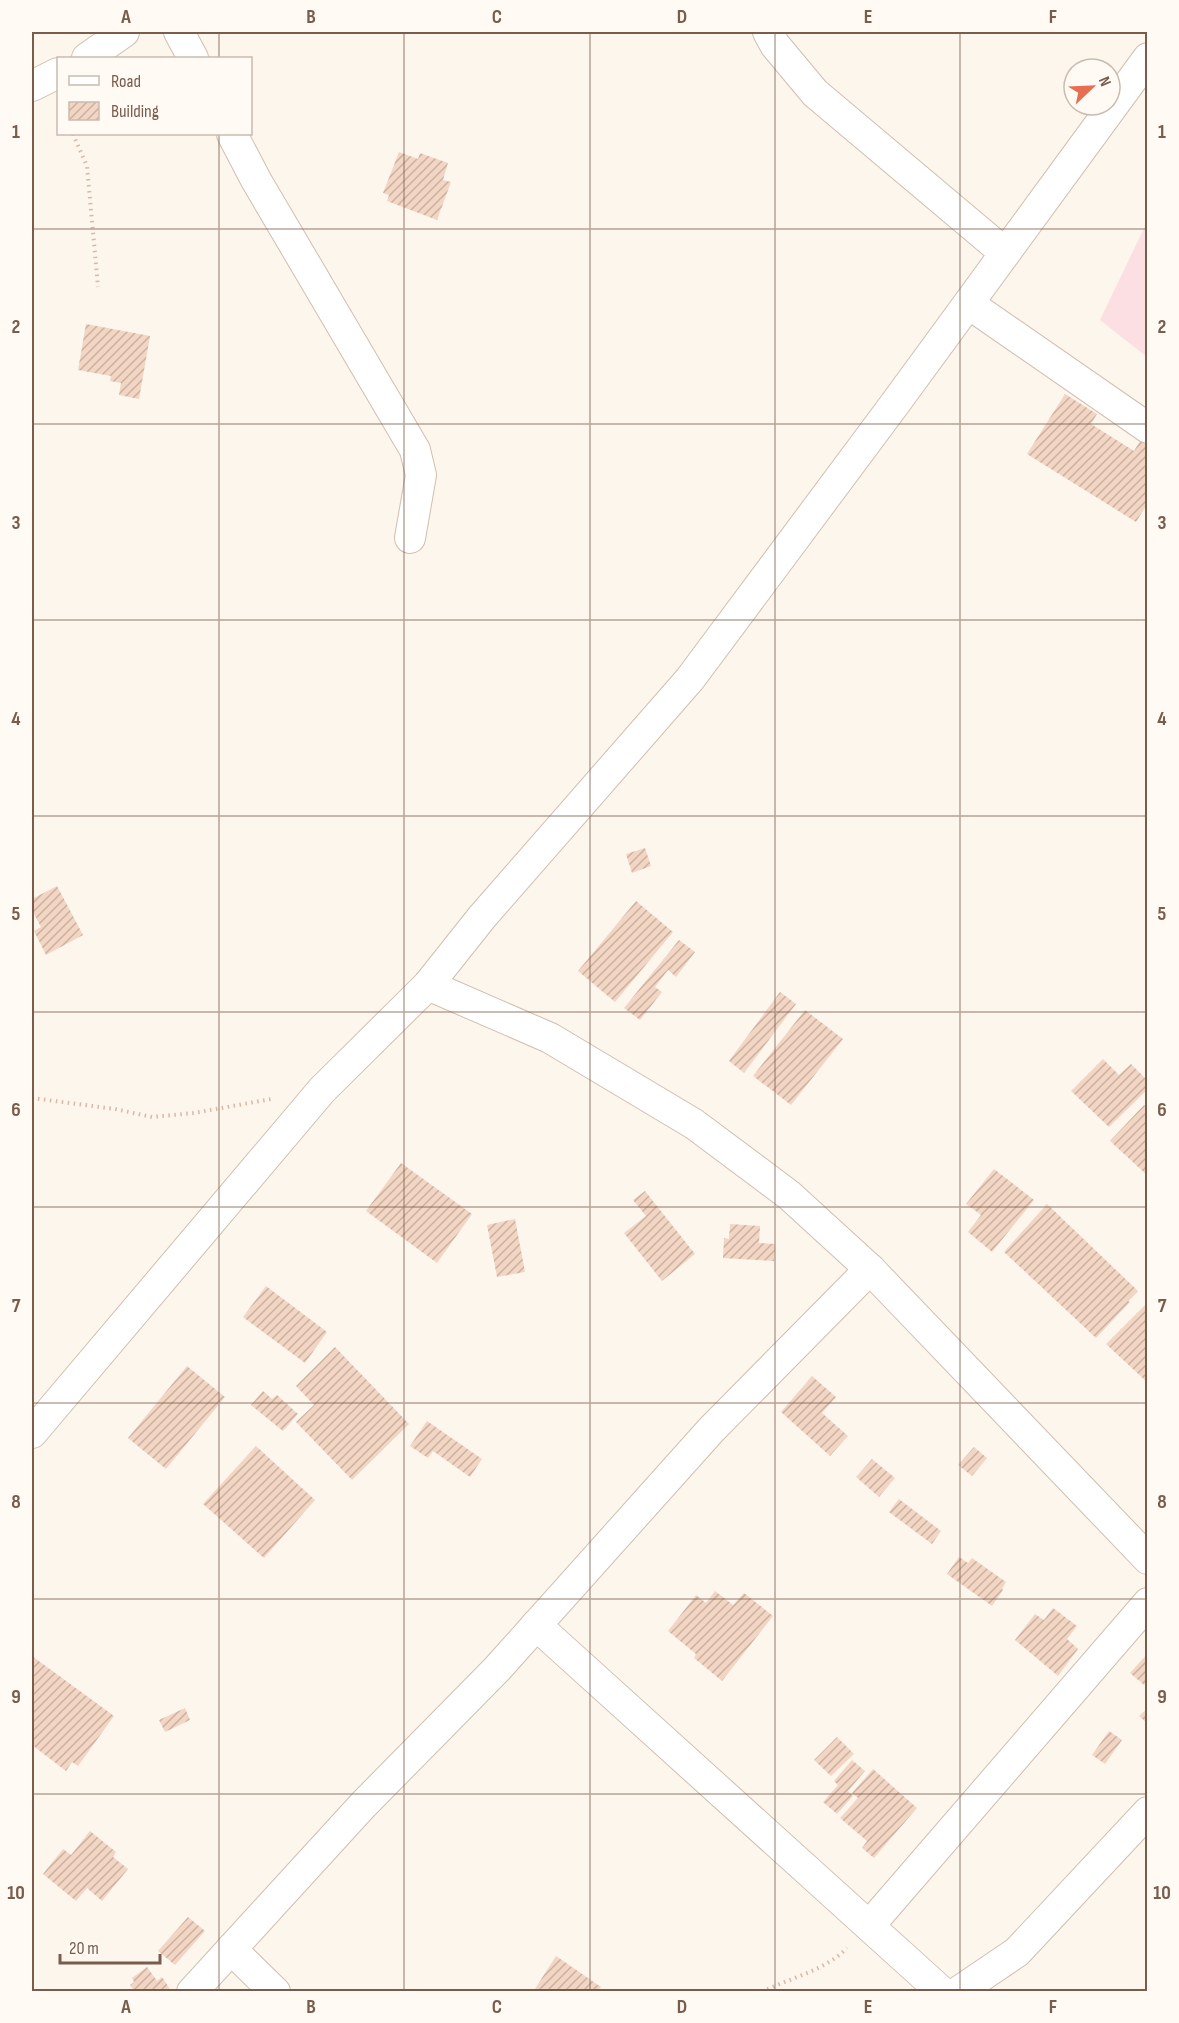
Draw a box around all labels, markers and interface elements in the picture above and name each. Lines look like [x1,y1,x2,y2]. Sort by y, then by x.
text: A [120,5,131,29]
text: B [306,5,316,29]
text: C [492,5,502,29]
text: D [677,5,687,29]
text: E [864,5,872,29]
text: F [1049,5,1057,29]
legend [57,57,252,135]
north arrow [1062,57,1122,117]
text: Road [111,71,141,92]
text: N [1094,74,1115,89]
text: Building [111,101,159,122]
text: 1 [12,120,20,144]
text: 1 [1158,120,1166,144]
text: 2 [12,315,20,339]
text: 2 [1158,315,1166,339]
text: 3 [12,511,21,535]
text: 3 [1158,511,1167,535]
text: 4 [11,707,21,731]
text: 4 [1157,707,1167,731]
text: 5 [12,902,21,926]
text: 5 [1158,902,1167,926]
text: 6 [11,1098,21,1122]
text: 6 [1157,1098,1167,1122]
text: 7 [12,1294,21,1318]
text: 7 [1158,1294,1167,1318]
text: 8 [11,1490,21,1514]
text: 8 [1157,1490,1167,1514]
text: 9 [11,1685,21,1709]
text: 9 [1157,1685,1167,1709]
text: 10 [7,1881,25,1905]
text: 10 [1153,1881,1171,1905]
scale bar [60,1927,160,1965]
text: 20 m [69,1938,99,1959]
text: A [120,1995,131,2019]
text: B [306,1995,316,2019]
text: C [492,1995,502,2019]
text: D [677,1995,687,2019]
text: E [864,1995,872,2019]
text: F [1049,1995,1057,2019]

